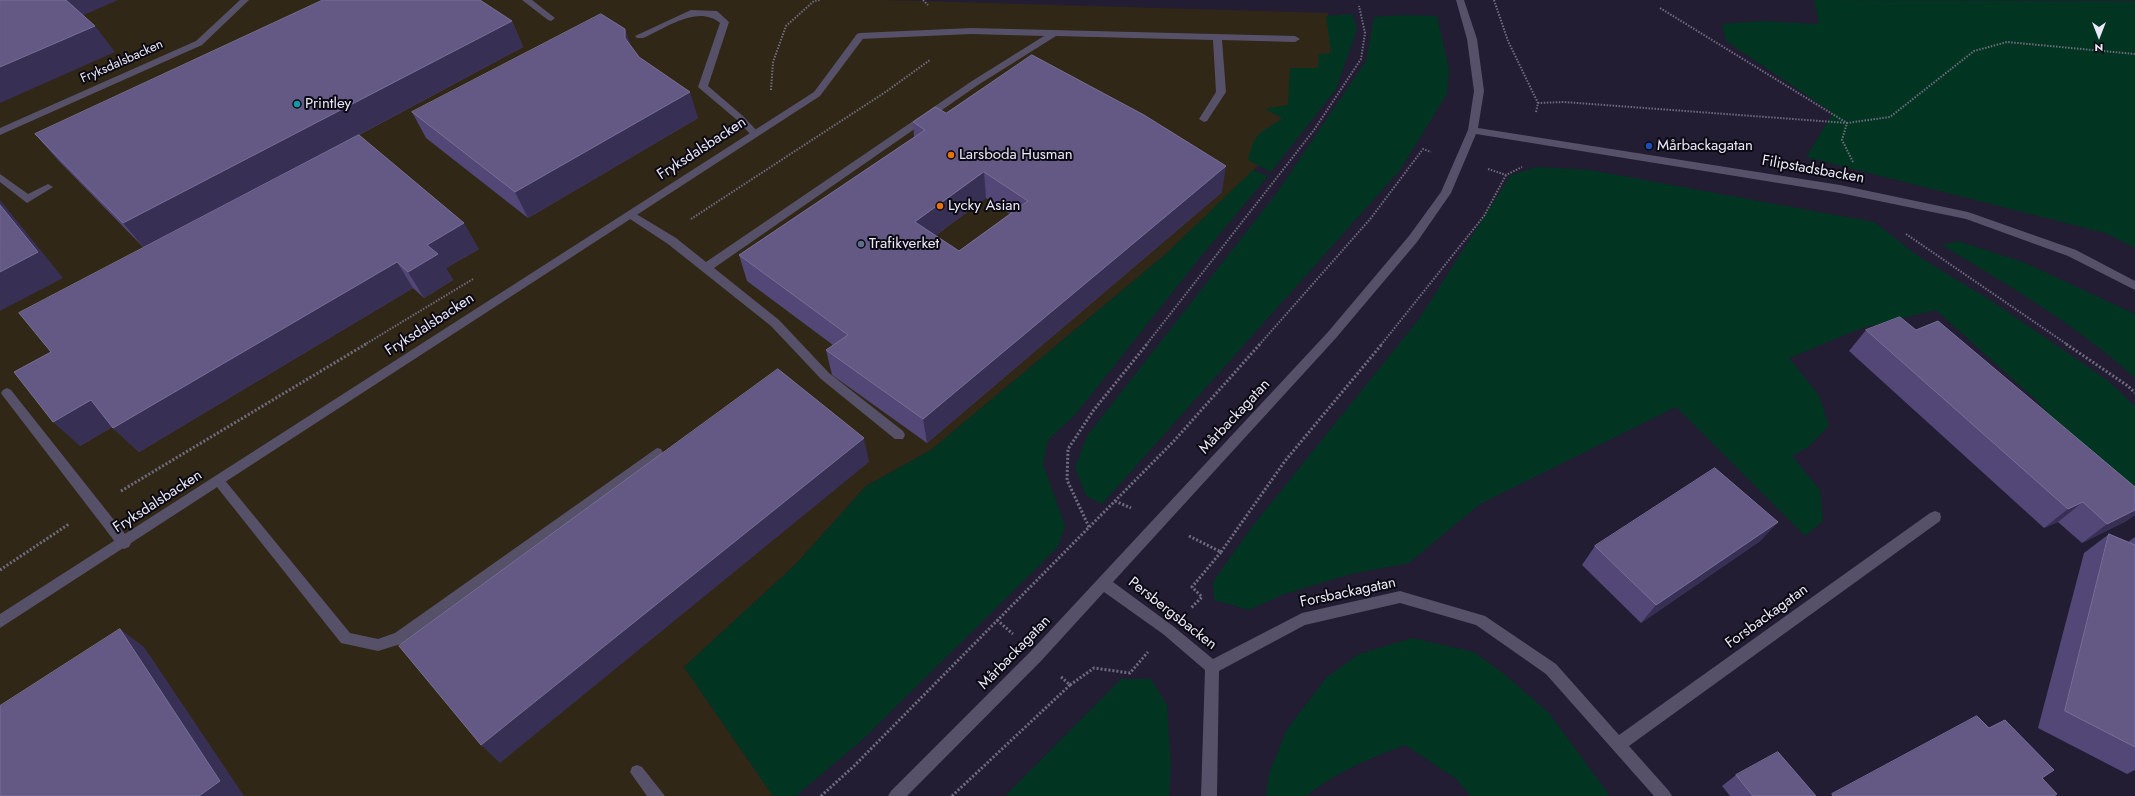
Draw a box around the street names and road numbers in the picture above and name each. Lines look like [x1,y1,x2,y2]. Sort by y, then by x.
street label: Fryksdalsbacken [78,37,166,87]
street label: Fryksdalsbacken [654,114,750,184]
street label: Filipstadsbacken [1760,152,1866,188]
street label: Fryksdalsbacken [382,290,478,360]
street label: Mårbackagatan [1196,376,1274,458]
street label: Fryksdalsbacken [110,467,206,537]
street label: Persbergsbacken [1124,574,1220,654]
street label: Forsbackagatan [1298,574,1398,612]
street label: Forsbackagatan [1722,581,1812,653]
street label: Mårbackagatan [975,612,1055,694]

